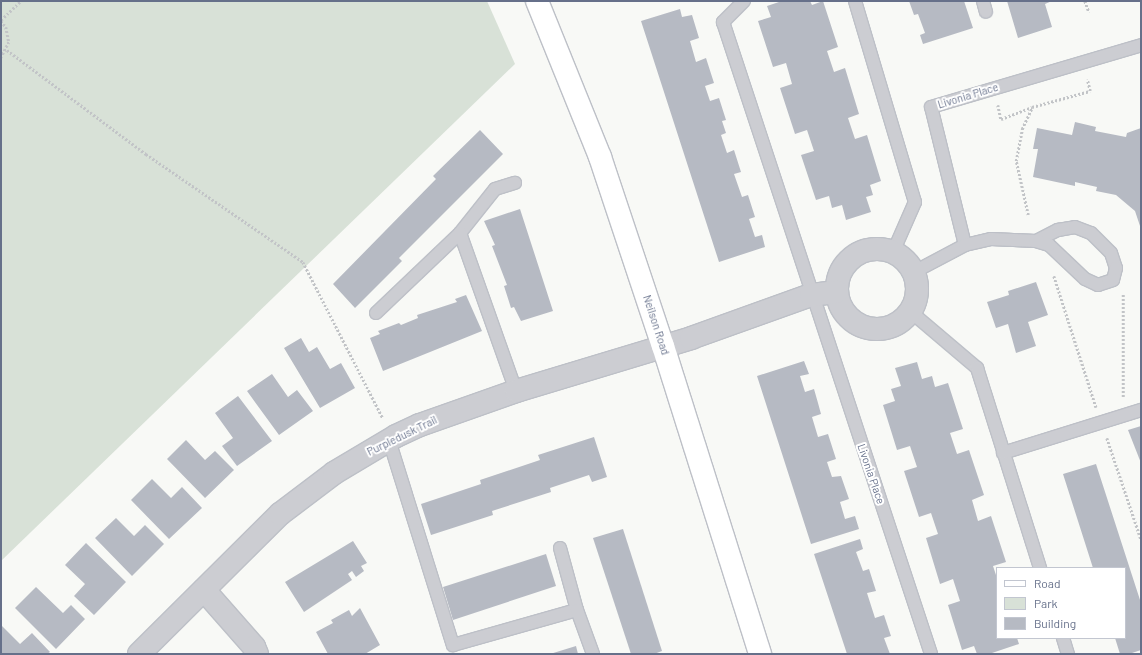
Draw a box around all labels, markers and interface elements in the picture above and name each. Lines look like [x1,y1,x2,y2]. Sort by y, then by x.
street label: Livonia Place [936,81,1000,111]
street label: Neilson Road [640,293,672,357]
street label: Purpledusk Trail [365,413,439,459]
street label: Livonia Place [855,442,887,506]
legend [996,567,1126,639]
text: Road [1034,576,1061,590]
text: Park [1034,596,1058,610]
text: Building [1034,616,1076,630]

